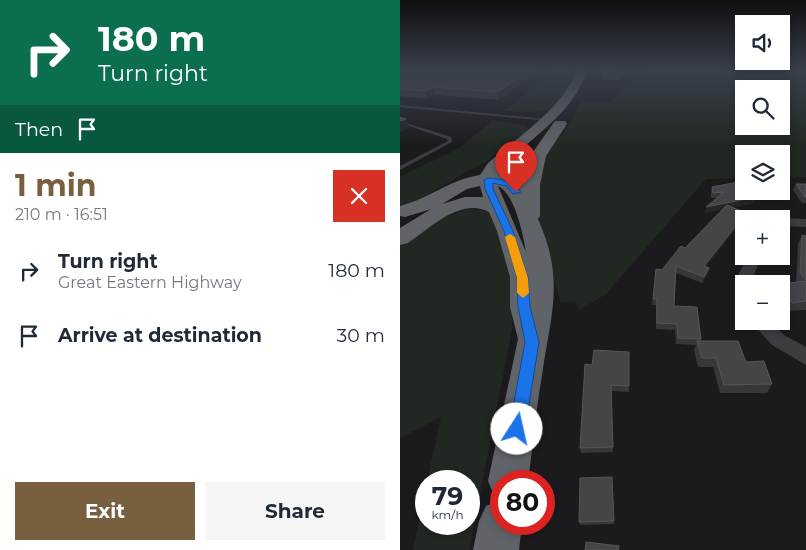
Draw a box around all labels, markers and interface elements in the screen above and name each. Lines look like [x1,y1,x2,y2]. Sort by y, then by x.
map controls [735,15,790,330]
button: sound [735,15,790,70]
text: 180 m [98,17,205,60]
icon: right [15,20,80,85]
text: Turn right [98,60,208,87]
button: search [735,80,790,135]
icon: arrive [73,115,101,143]
text: Then [15,118,63,141]
pin [495,141,537,192]
button: layers [735,145,790,200]
icon: arrive [502,148,530,176]
text: 1 min [15,167,96,204]
button: close [333,170,385,222]
text: 210 m · 16:51 [15,205,108,224]
button: + [735,210,790,265]
text: Turn right [58,250,158,273]
icon: right [15,257,43,285]
text: 180 m [328,259,385,282]
text: Great Eastern Highway [58,273,242,292]
button: − [735,275,790,330]
icon: arrive [15,322,43,350]
text: Arrive at destination [58,324,262,347]
text: 30 m [337,324,385,347]
position arrow [490,402,542,454]
speed limit sign: 80 [490,470,555,535]
text: 79 [432,481,463,511]
button: Exit [15,482,195,540]
button: Share [205,482,385,540]
text: km/h [431,507,464,522]

